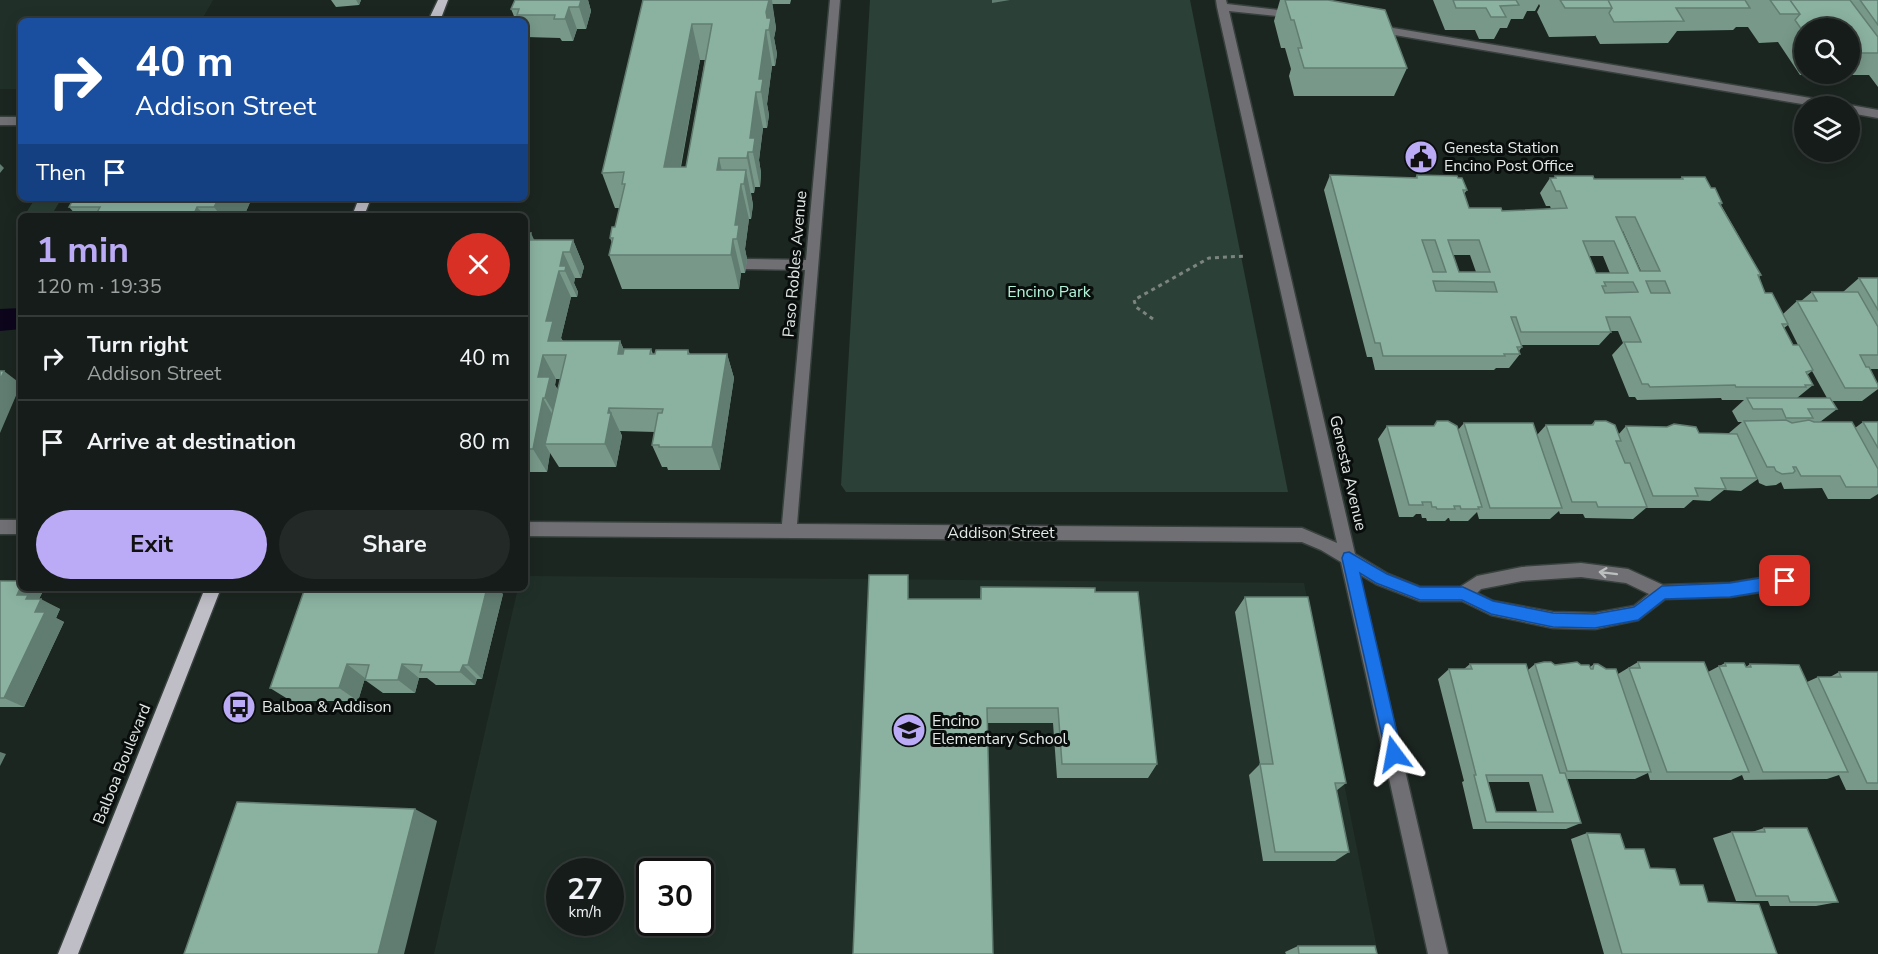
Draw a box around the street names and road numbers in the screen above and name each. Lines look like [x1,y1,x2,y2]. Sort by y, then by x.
street label: Paso Robles Avenue [778,190,812,338]
street label: Genesta Avenue [1324,413,1372,533]
street label: Addison Street [947,522,1055,544]
street label: Balboa Boulevard [88,700,156,828]

